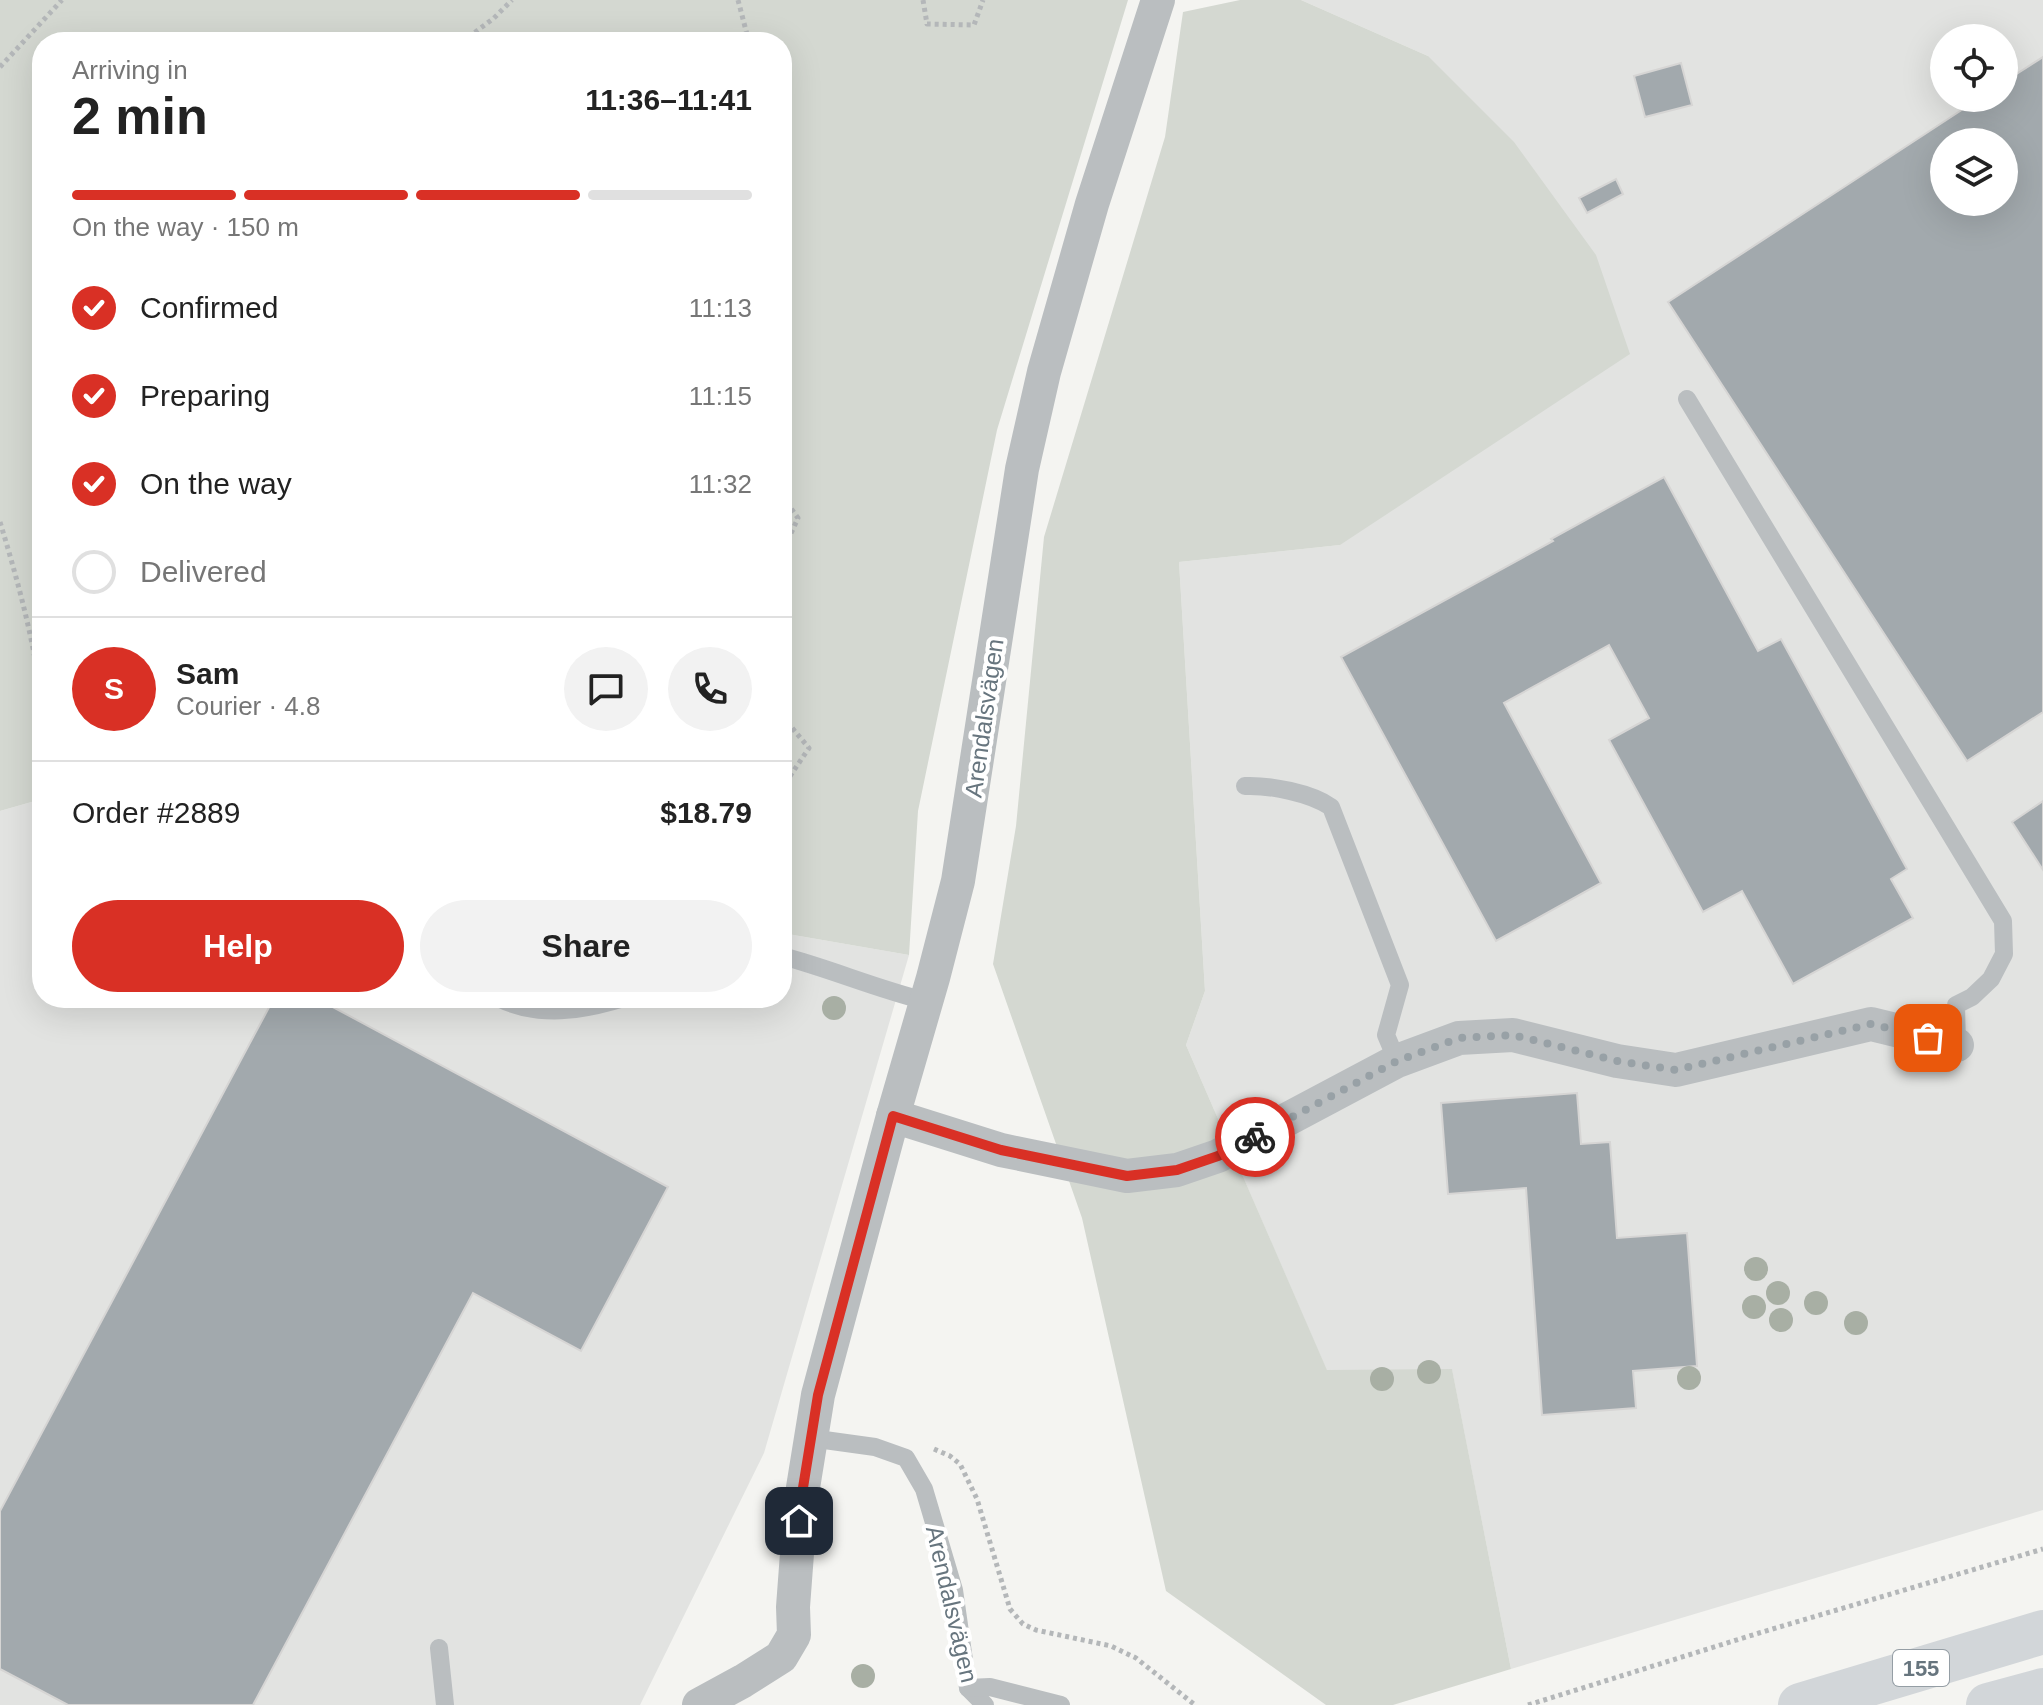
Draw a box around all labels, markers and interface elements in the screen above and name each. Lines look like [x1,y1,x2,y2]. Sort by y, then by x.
map controls [1930,24,2018,216]
button: locate [1930,24,2018,112]
text: Arriving in [72,55,188,85]
text: 11:36–11:41 [585,83,752,116]
text: 2 min [72,87,208,145]
button: layers [1930,128,2018,216]
text: On the way · 150 m [72,212,299,242]
icon: check [72,286,116,330]
text: Confirmed [140,291,278,324]
text: 11:13 [689,293,752,323]
icon: check [72,374,116,418]
text: Preparing [140,379,270,412]
text: 11:15 [689,381,752,411]
icon: check [72,462,116,506]
text: On the way [140,467,292,500]
text: 11:32 [689,469,752,499]
text: Delivered [140,555,267,588]
street label: Arendalsvägen [959,637,1009,799]
button: chat [564,647,648,731]
button: phone [668,647,752,731]
text: Sam [176,657,239,690]
text: S [104,672,124,705]
text: Courier · 4.8 [176,691,321,721]
text: Order #2889 [72,796,240,829]
text: $18.79 [660,796,752,829]
button: Help [72,900,404,992]
button: Share [420,900,752,992]
pin [1894,1004,1962,1072]
icon: bag [1906,1016,1950,1060]
courier [1215,1097,1295,1177]
icon: bike [1233,1115,1277,1159]
pin [765,1487,833,1555]
icon: home [777,1499,821,1543]
street label: Arendalsvägen [921,1523,983,1685]
road number: 155 [1893,1650,1949,1686]

